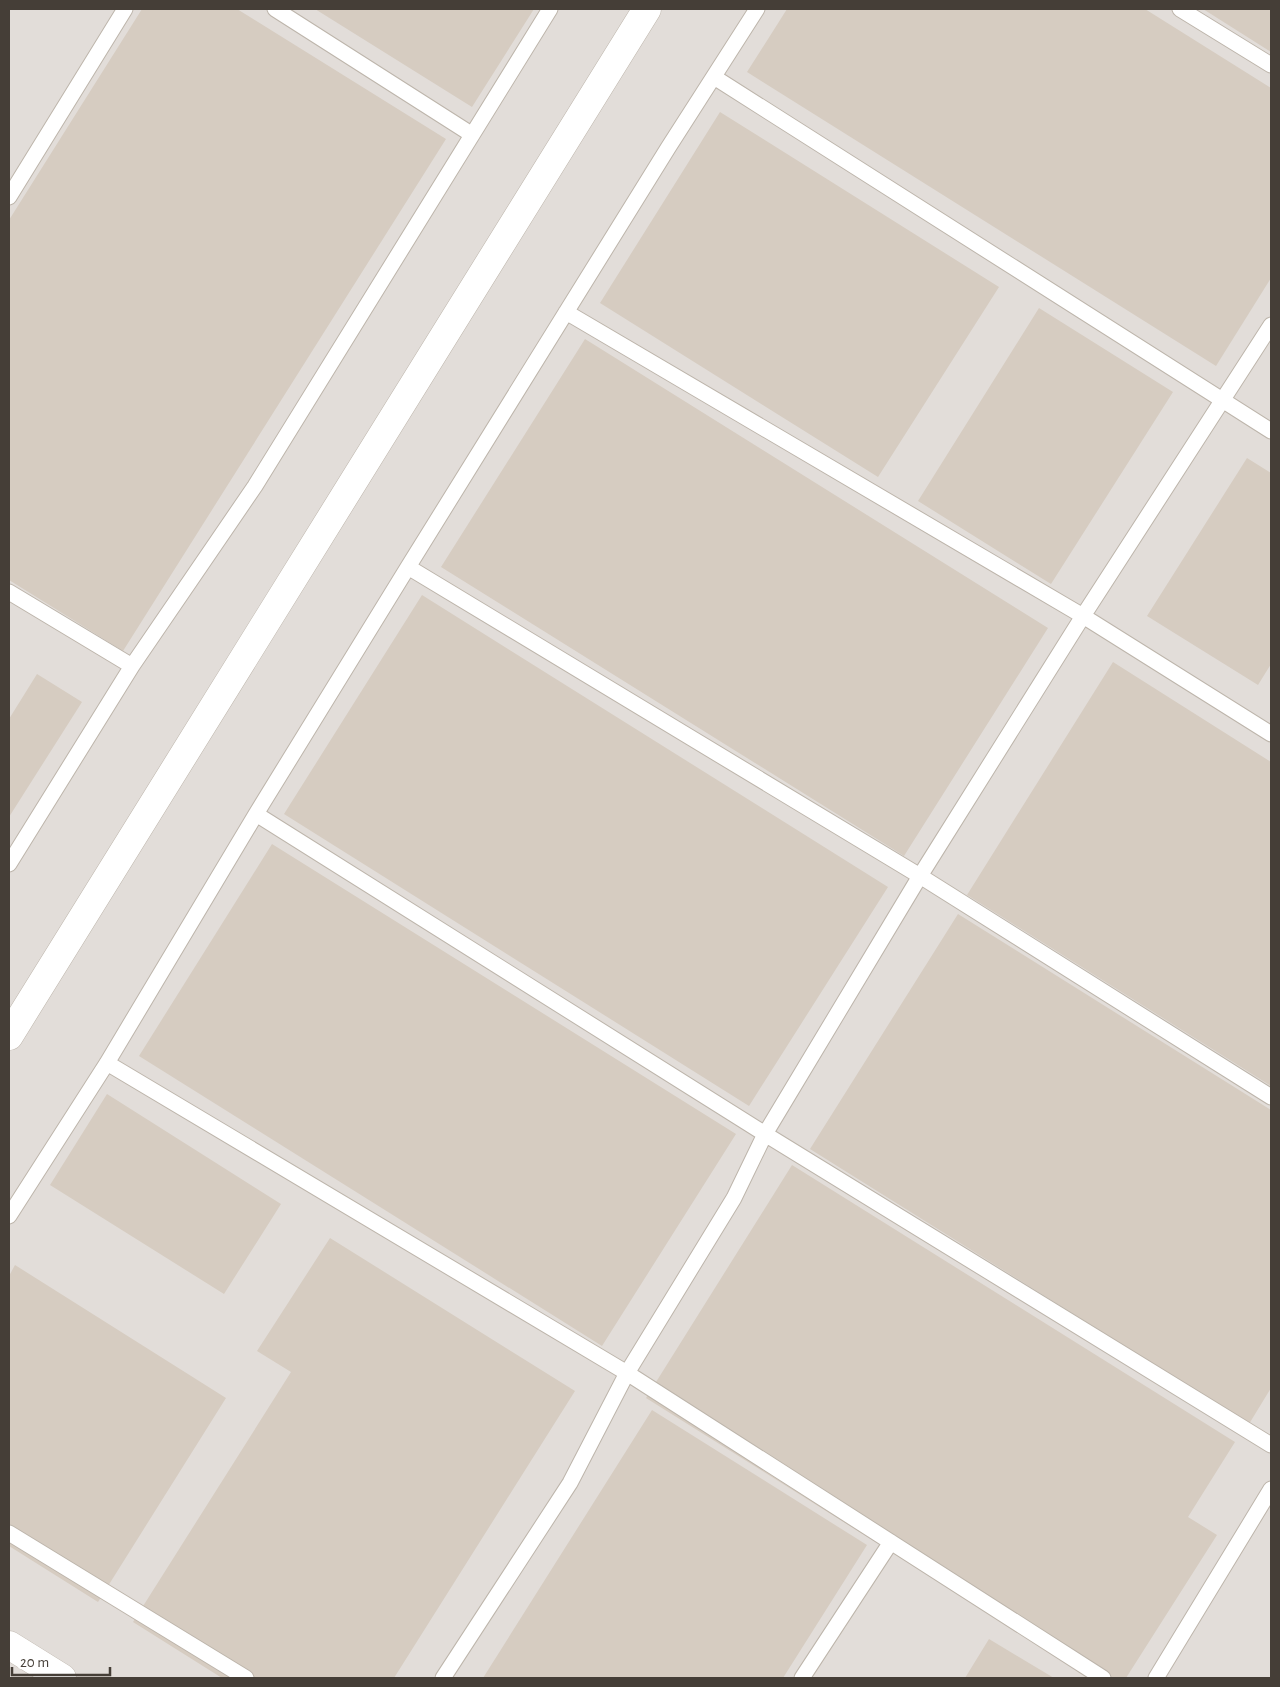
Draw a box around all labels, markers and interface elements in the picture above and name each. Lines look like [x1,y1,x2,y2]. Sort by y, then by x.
scale bar [12,1644,110,1676]
text: 20 m [20,1655,49,1670]

